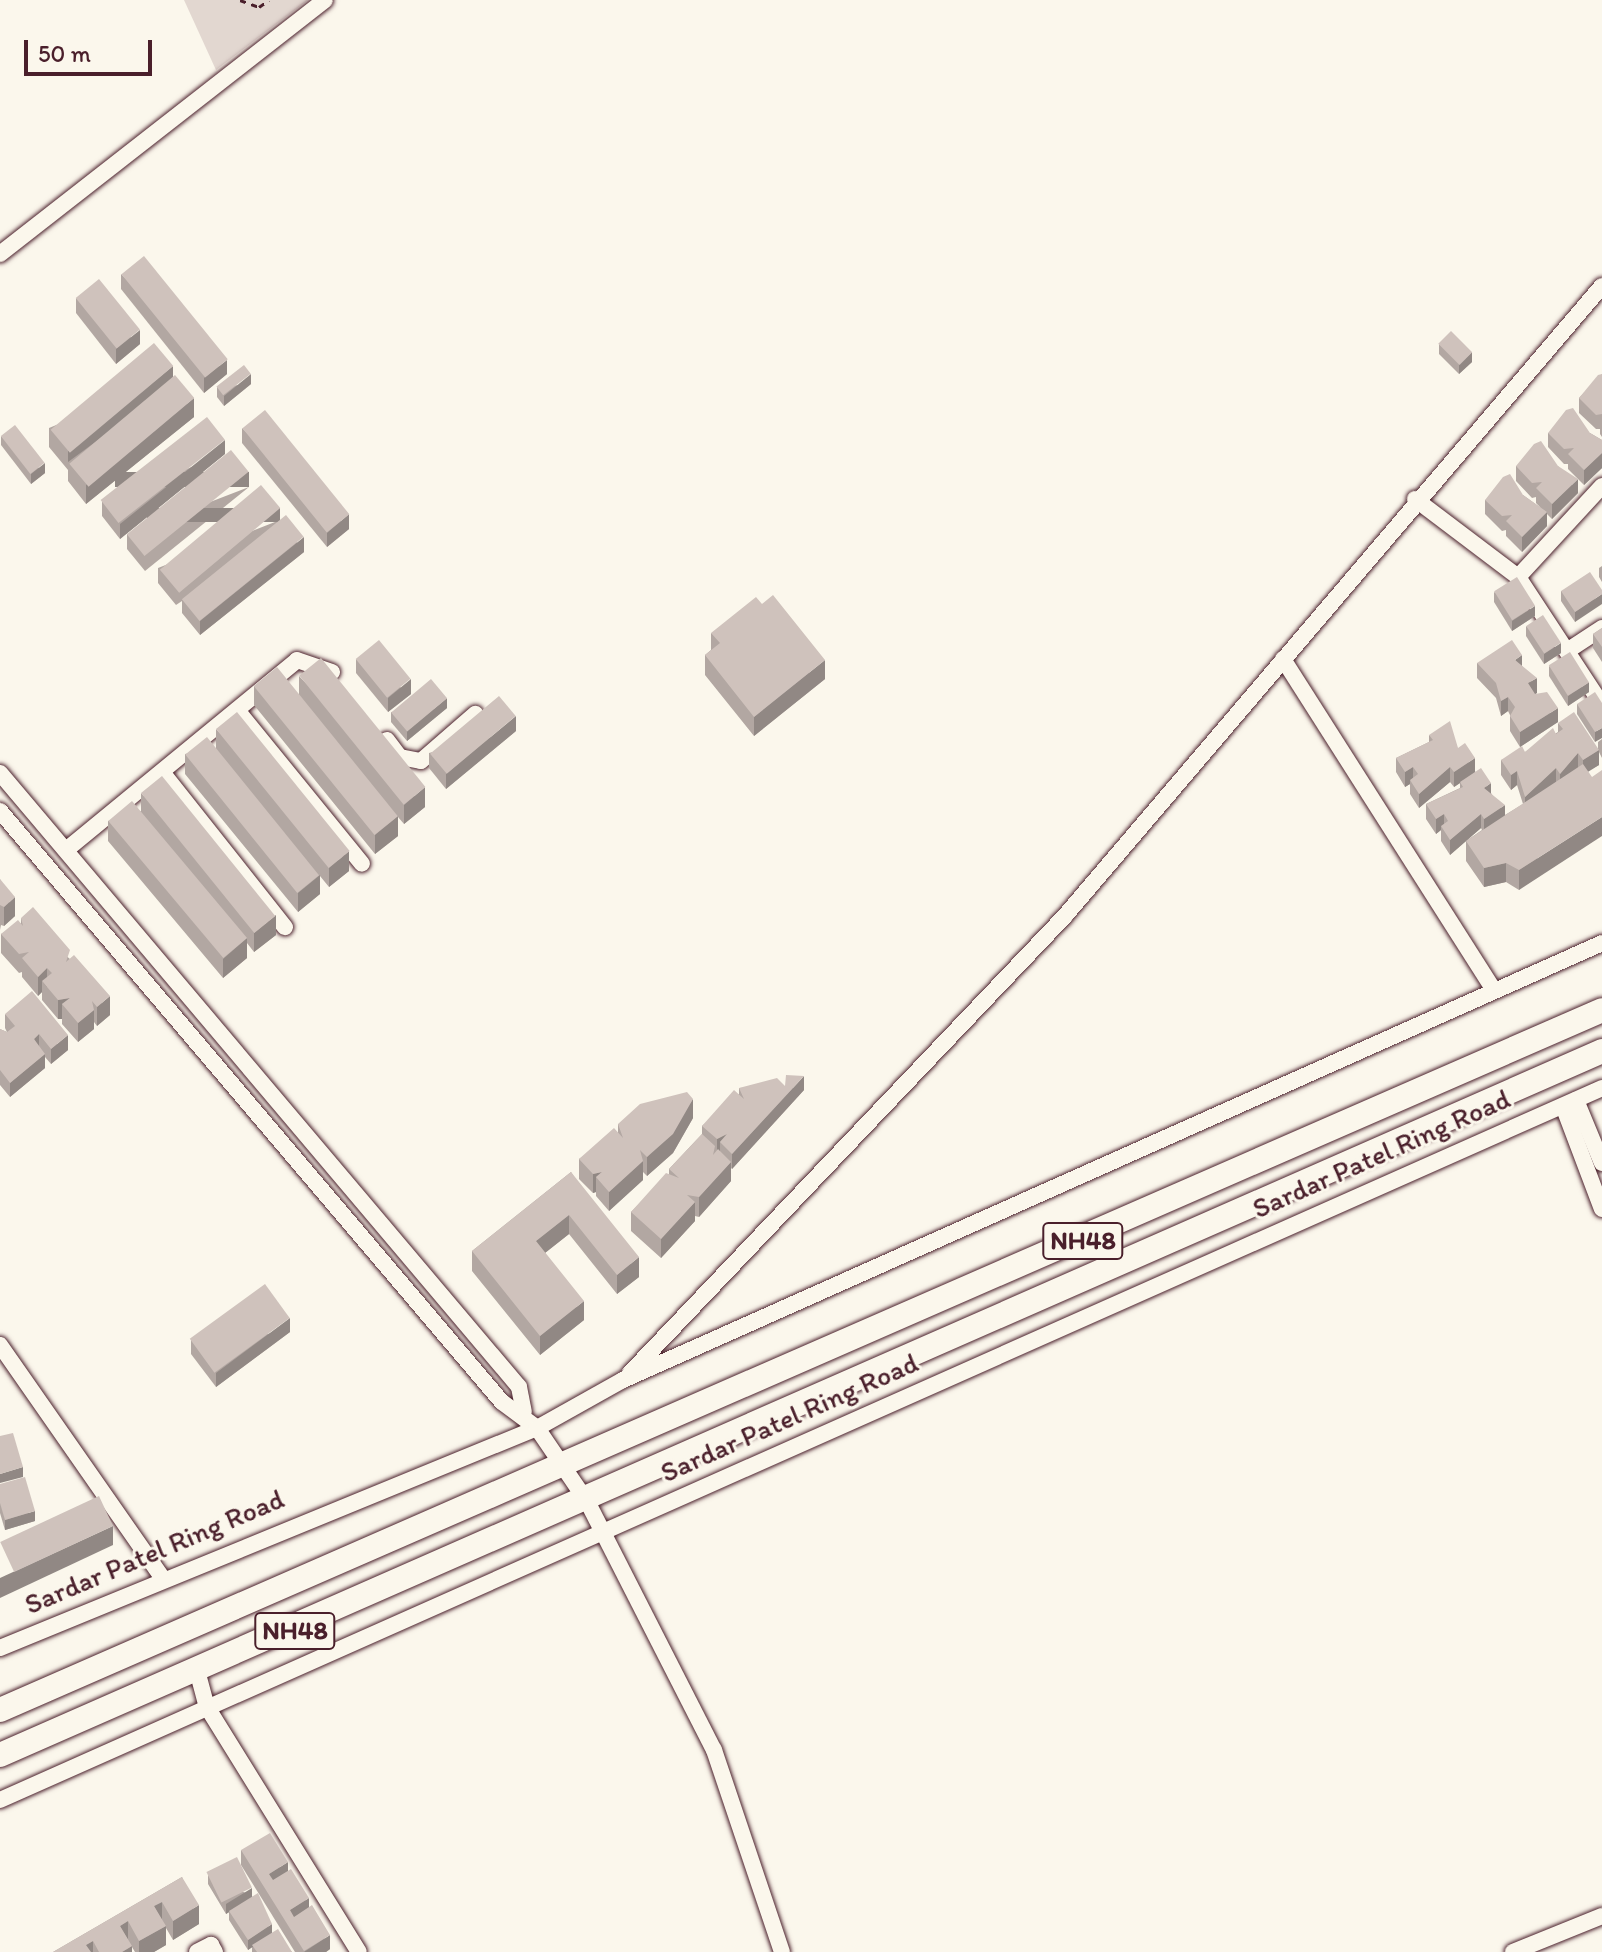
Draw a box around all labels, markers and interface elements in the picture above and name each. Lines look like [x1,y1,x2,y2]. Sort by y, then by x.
scale bar [28,24,156,74]
text: 50 m [38,39,91,68]
street label: Sardar Patel Ring Road [1248,1082,1514,1224]
road number: NH48 [1041,1219,1125,1263]
street label: Sardar Patel Ring Road [656,1346,922,1488]
street label: Sardar Patel Ring Road [20,1482,288,1620]
road number: NH48 [253,1609,337,1653]

